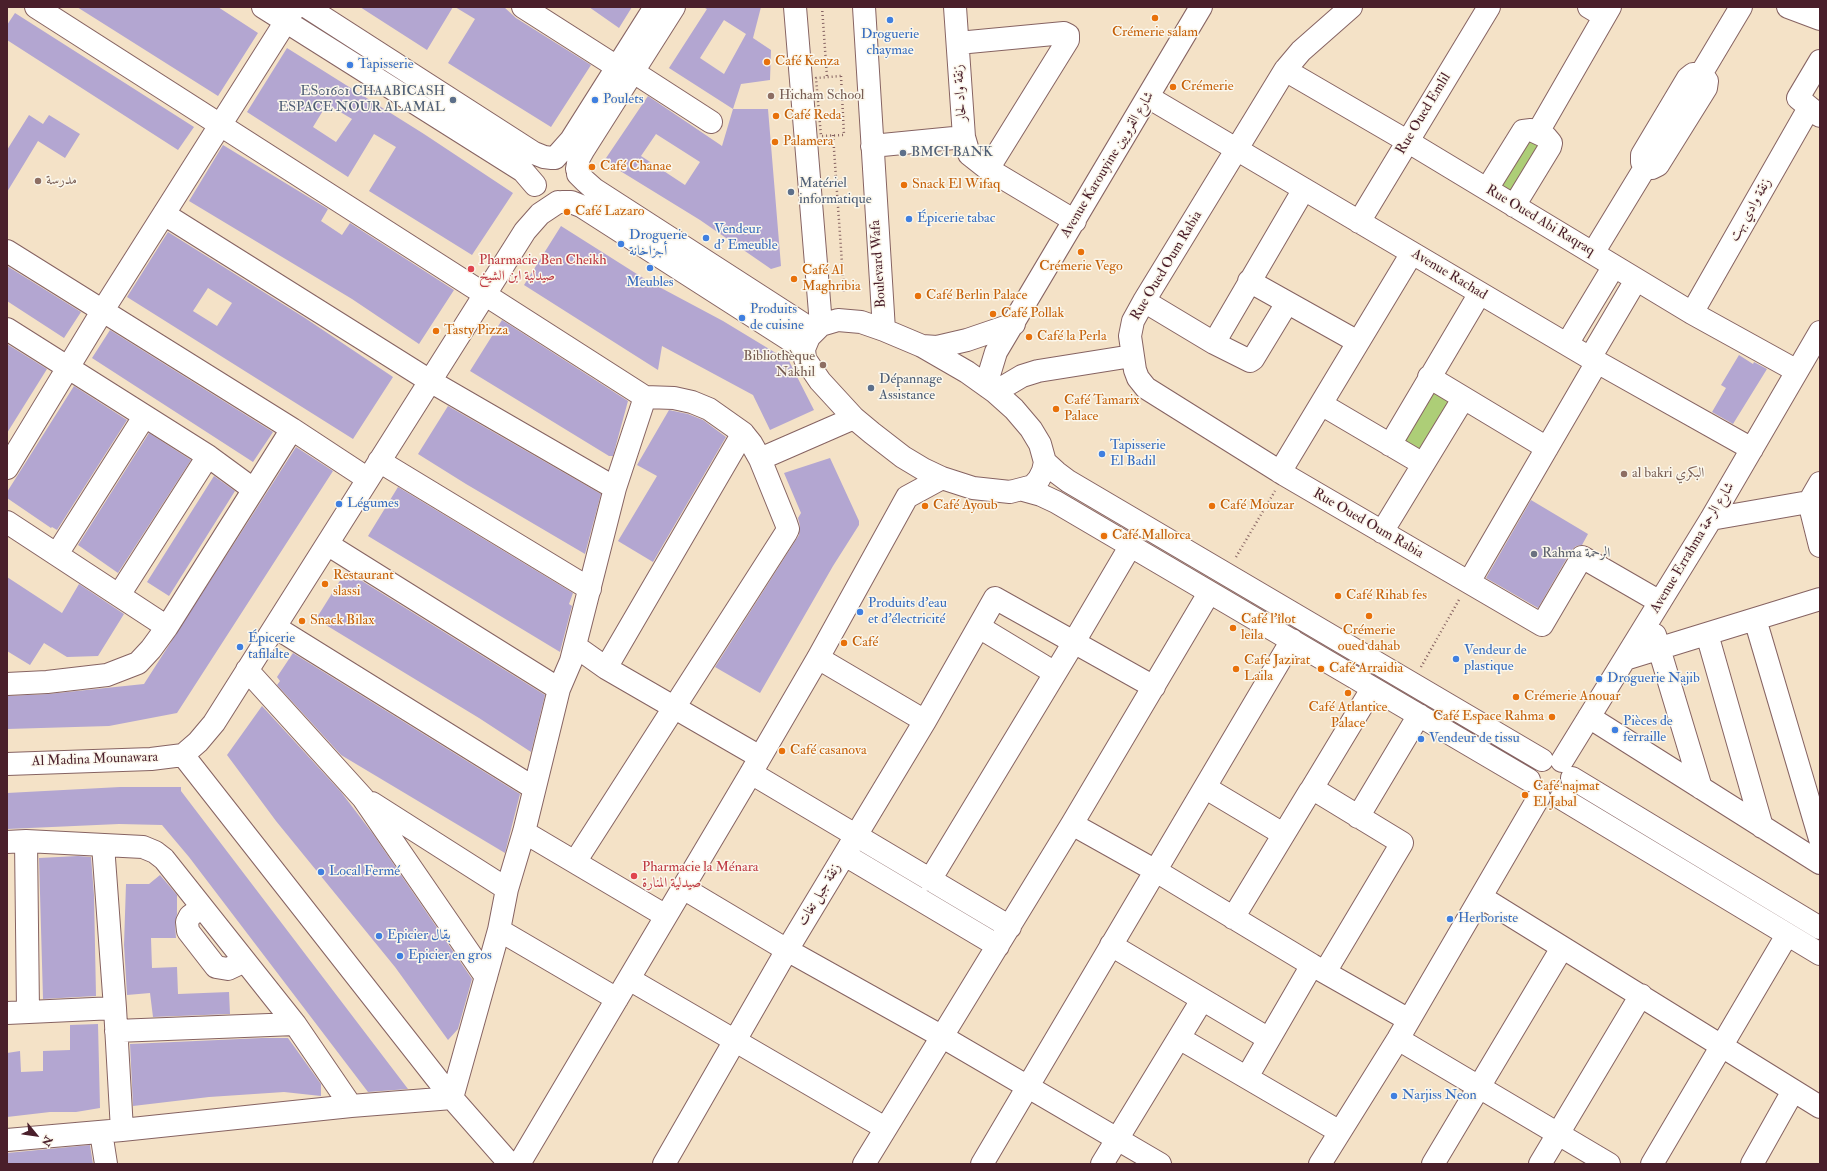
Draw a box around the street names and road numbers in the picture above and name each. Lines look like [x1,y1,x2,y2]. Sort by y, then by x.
street label: زنقة واد لحار [951,64,971,122]
street label: Rue Oued Emlil [1393,70,1455,158]
street label: Avenue Karouyine شارع القرويين [1058,89,1158,241]
street label: زنقة وادي بهت [1726,175,1776,245]
street label: Rue Oued Abi Raqraq [1483,182,1597,260]
street label: Rue Oued Oum Rabia [1128,208,1206,324]
street label: Boulevard Wafa [868,219,890,309]
street label: Avenue Rachad [1408,246,1490,304]
street label: Avenue Errahma شارع الرحمة [1647,480,1739,616]
street label: Rue Oued Oum Rabia [1310,486,1426,562]
street label: Al Madina Mounawara [31,749,159,771]
street label: زنقة جبل تغات [795,861,845,929]

